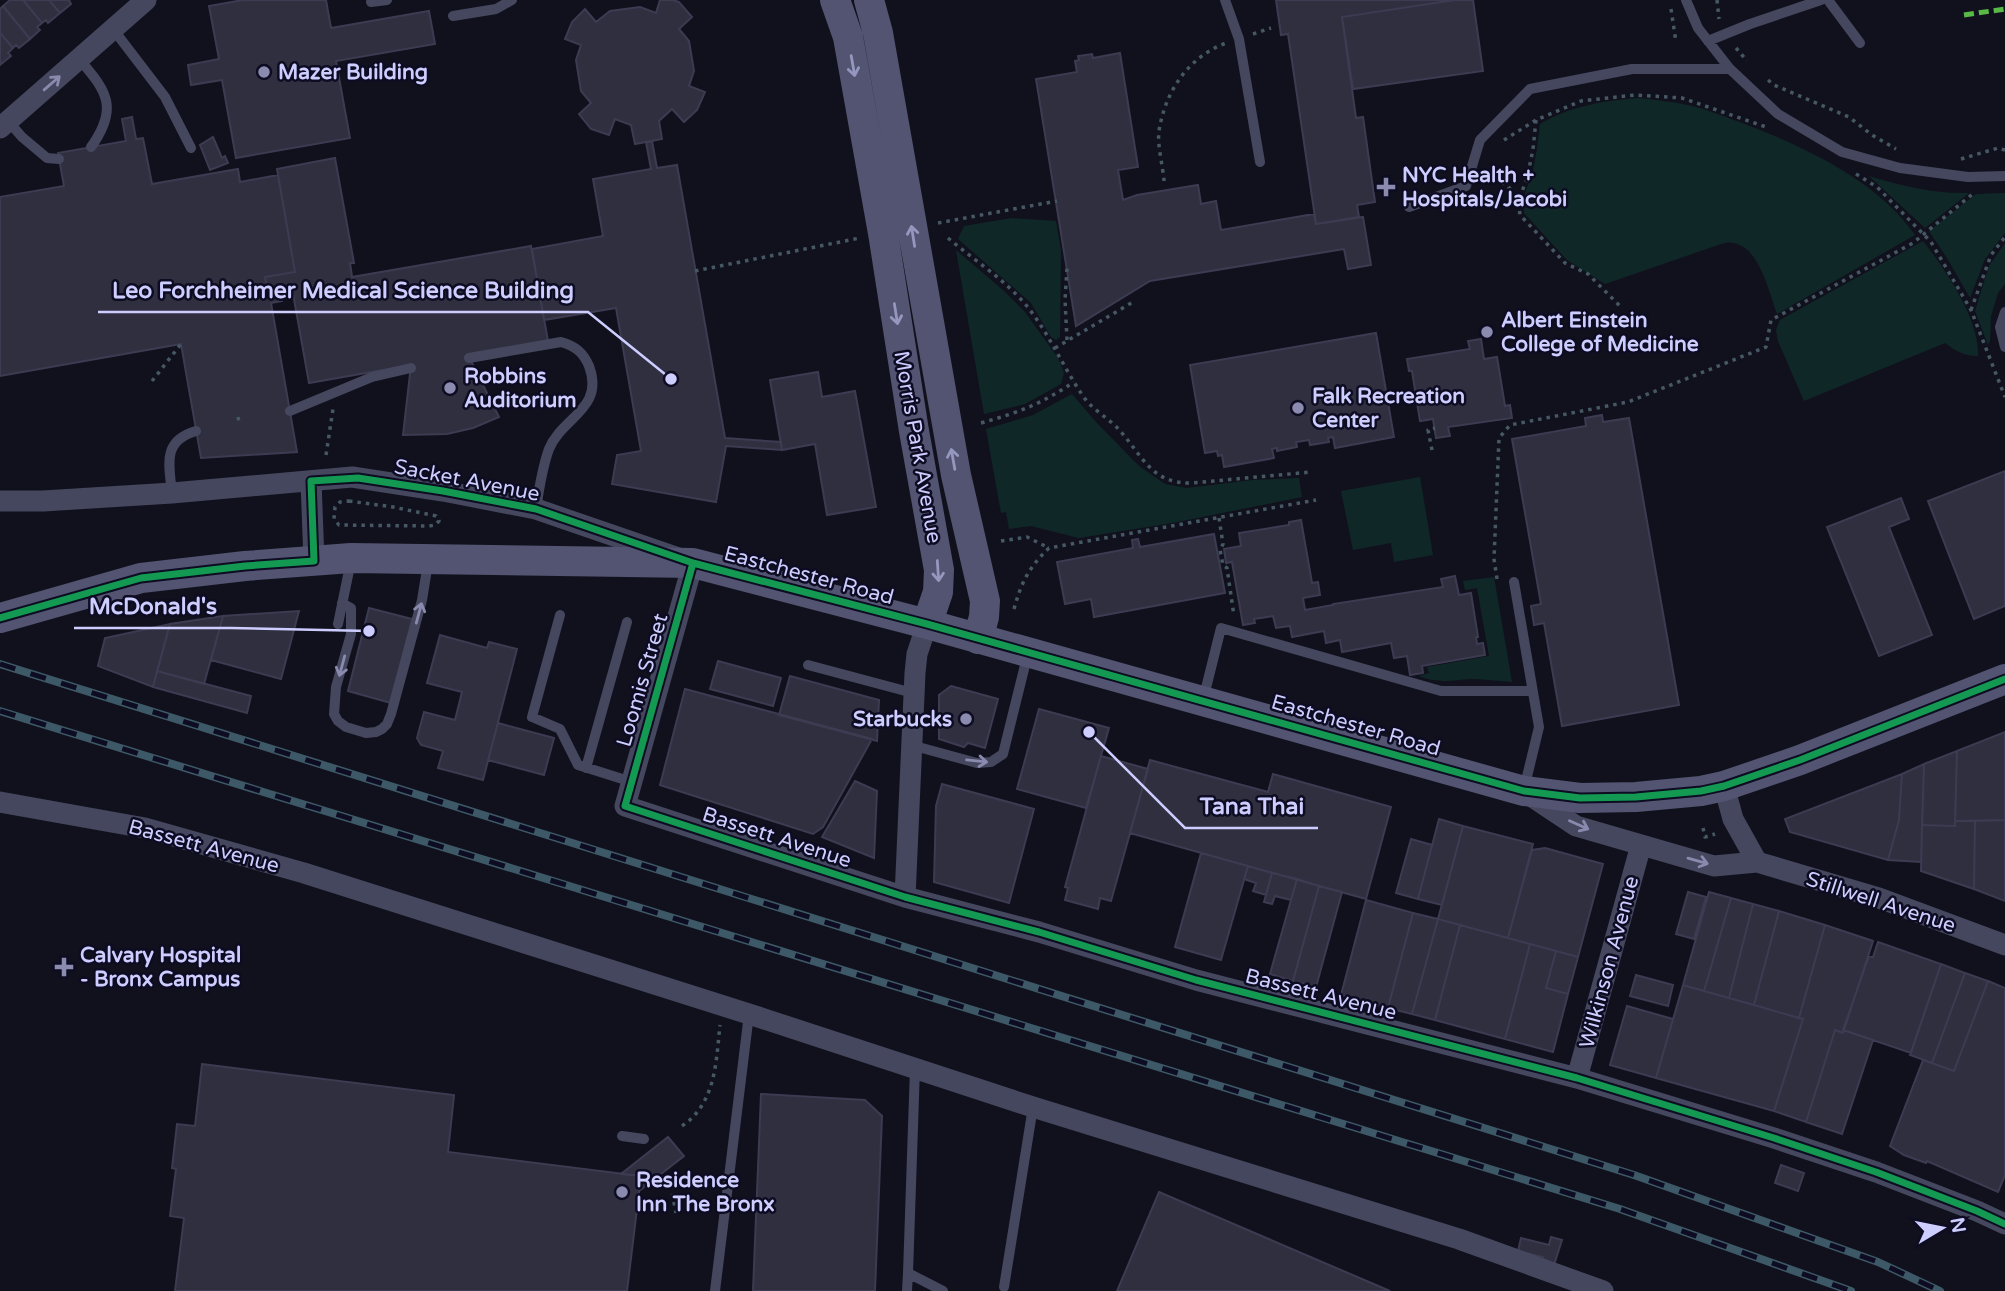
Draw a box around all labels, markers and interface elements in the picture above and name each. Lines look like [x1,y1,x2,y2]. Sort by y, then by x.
one-way arrow [847,54,860,77]
place label: Mazer Building [278,60,428,85]
marker: Mazer Building [256,64,272,80]
one-way arrow [42,75,60,91]
place label: NYC Health + Hospitals/Jacobi [1402,163,1567,212]
marker: NYC Health + Hospitals/Jacobi [1376,177,1396,197]
one-way arrow [906,225,919,247]
callout: Leo Forchheimer Medical Science Building [98,268,588,312]
text: Leo Forchheimer Medical Science Building [112,277,574,305]
one-way arrow [890,302,903,325]
place label: Albert Einstein College of Medicine [1501,308,1699,357]
marker: Albert Einstein College of Medicine [1479,324,1495,340]
street label: Morris Park Avenue [888,349,947,545]
place label: Robbins Auditorium [464,364,577,413]
marker: Robbins Auditorium [442,380,458,396]
place label: Falk Recreation Center [1312,384,1465,433]
marker: Falk Recreation Center [1290,400,1306,416]
one-way arrow [946,449,959,471]
street label: Sacket Avenue [392,454,542,507]
street label: Eastchester Road [721,541,897,610]
one-way arrow [932,559,945,582]
callout: McDonald's [74,584,231,628]
text: McDonald's [89,593,217,621]
one-way arrow [413,602,426,625]
street label: Loomis Street [611,611,673,750]
one-way arrow [335,654,348,677]
street label: Eastchester Road [1268,689,1443,762]
place label: Starbucks [853,707,952,732]
marker: Starbucks [958,711,974,727]
one-way arrow [965,754,988,767]
callout: Tana Thai [1185,784,1318,828]
text: Tana Thai [1199,793,1304,821]
street label: Bassett Avenue [699,802,855,873]
street label: Bassett Avenue [126,814,282,879]
one-way arrow [1568,820,1589,833]
one-way arrow [1686,855,1709,868]
street label: Stillwell Avenue [1803,867,1959,938]
street label: Wilkinson Avenue [1574,873,1645,1051]
place label: Calvary Hospital - Bronx Campus [80,943,241,992]
marker: Calvary Hospital - Bronx Campus [54,957,74,977]
street label: Bassett Avenue [1243,964,1399,1025]
place label: Residence Inn The Bronx [636,1168,775,1217]
marker: Residence Inn The Bronx [614,1184,630,1200]
north arrow [1907,1193,1977,1263]
text: N [1946,1216,1970,1235]

